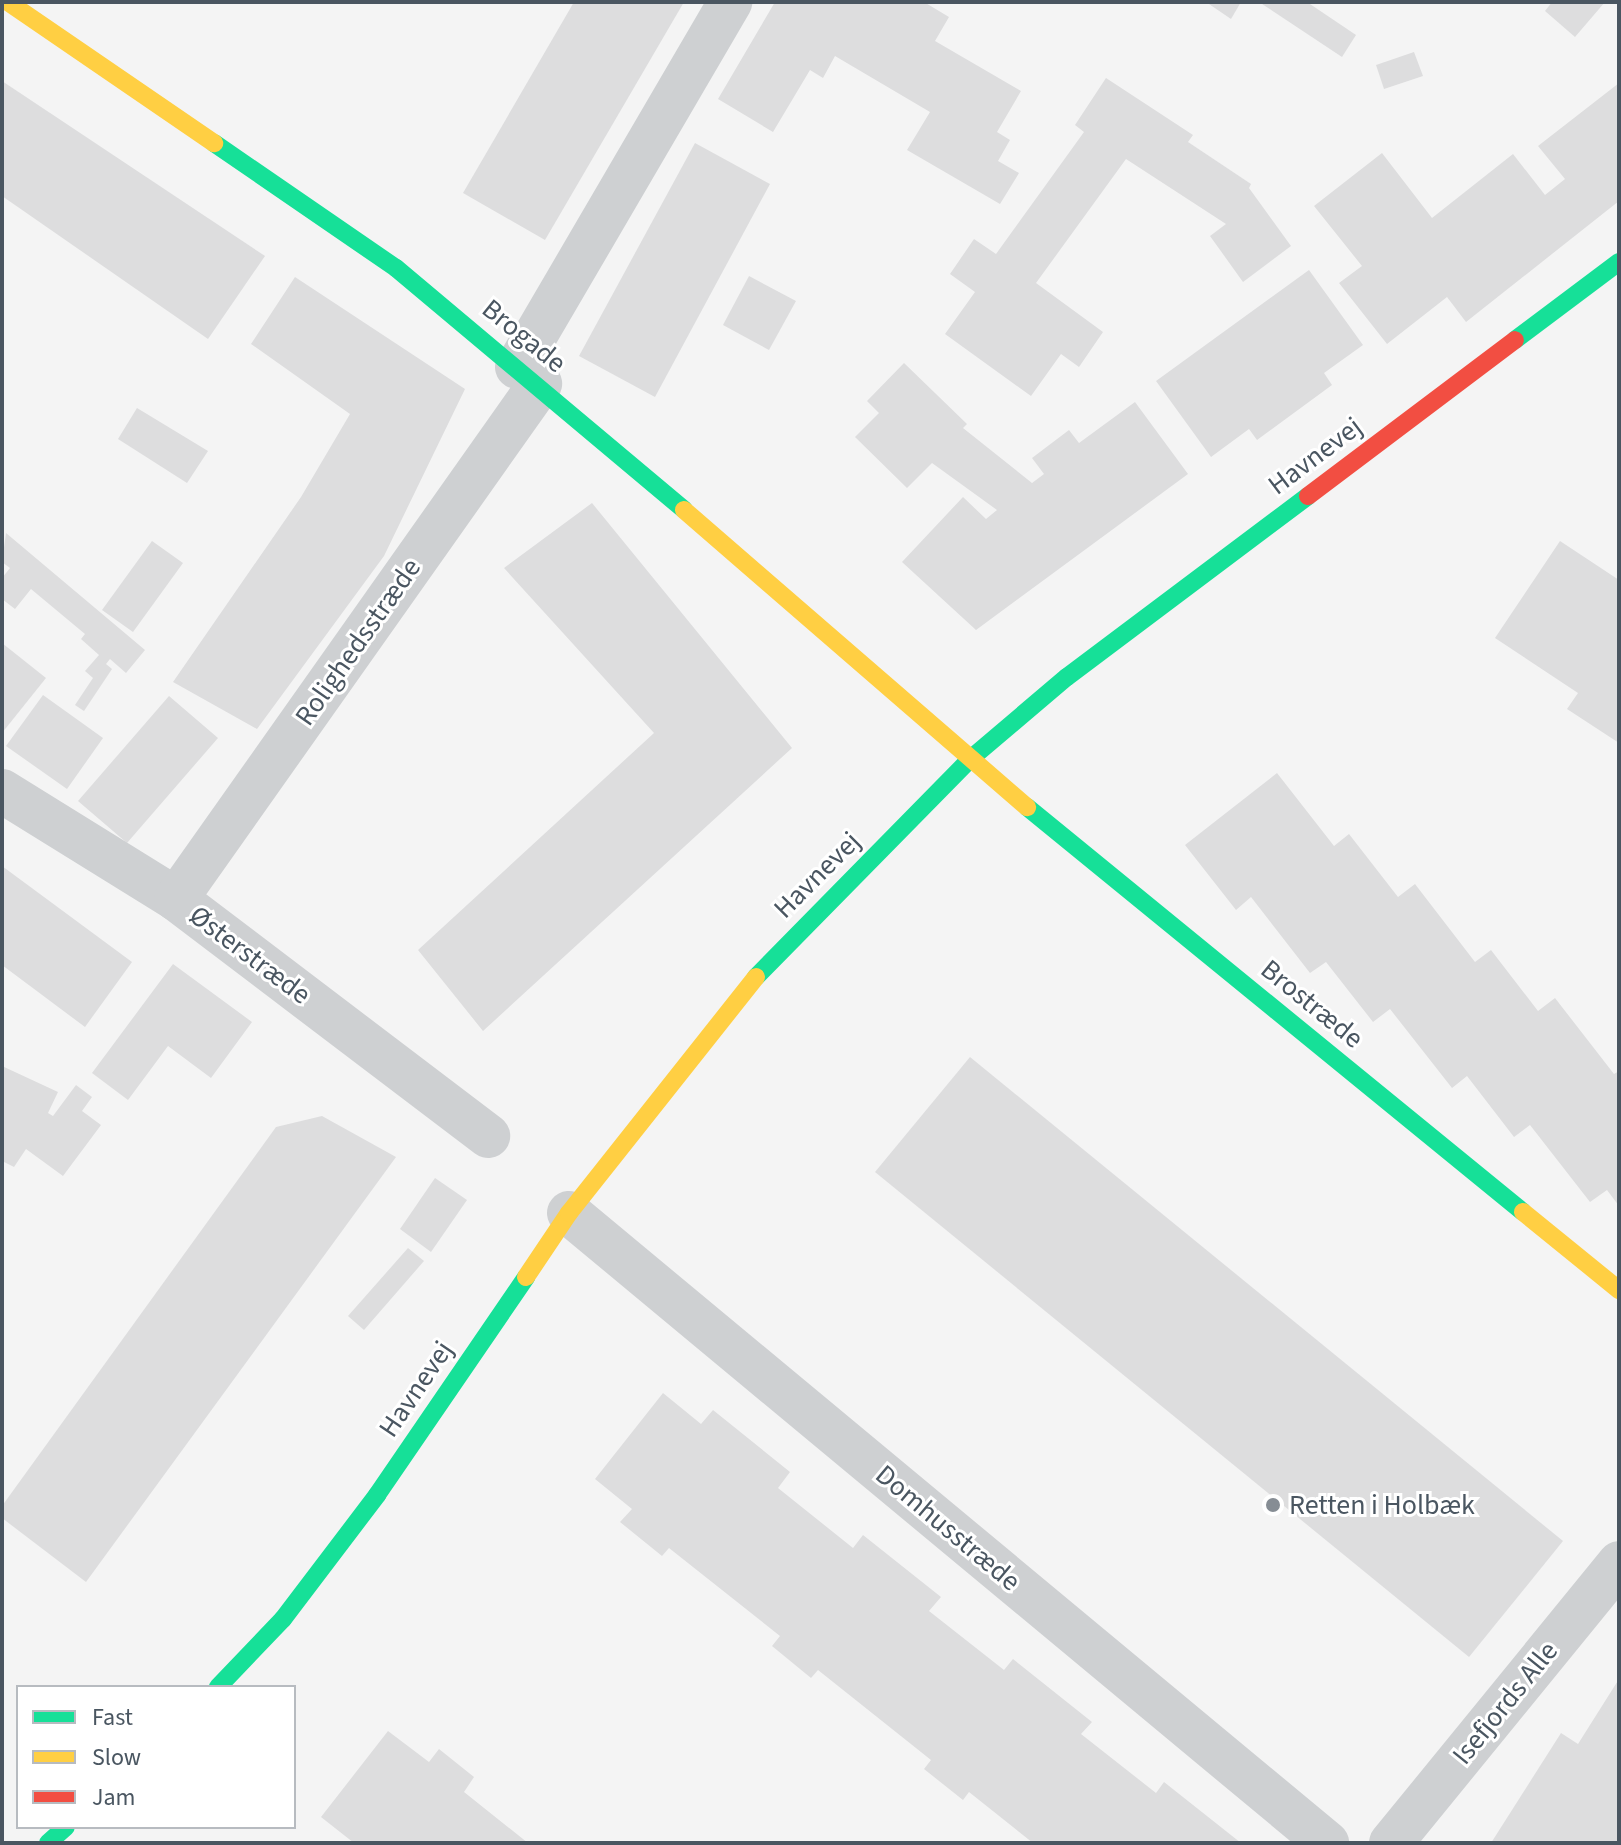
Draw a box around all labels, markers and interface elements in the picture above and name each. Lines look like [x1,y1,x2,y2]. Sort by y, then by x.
street label: Brogade [475,292,573,380]
street label: Havnevej [1262,410,1368,502]
street label: Rolighedsstræde [288,552,428,732]
street label: Havnevej [767,825,867,925]
street label: Østerstræde [183,898,317,1012]
street label: Brostræde [1254,953,1370,1055]
street label: Havnevej [372,1335,460,1443]
street label: Domhusstræde [869,1458,1027,1598]
place label: Retten i Holbæk [1289,1488,1475,1522]
marker: Retten i Holbæk [1264,1496,1282,1514]
street label: Isefjords Alle [1445,1635,1565,1771]
legend [16,1685,296,1829]
text: Fast [92,1700,133,1735]
text: Slow [92,1740,141,1775]
text: Jam [92,1780,136,1815]

